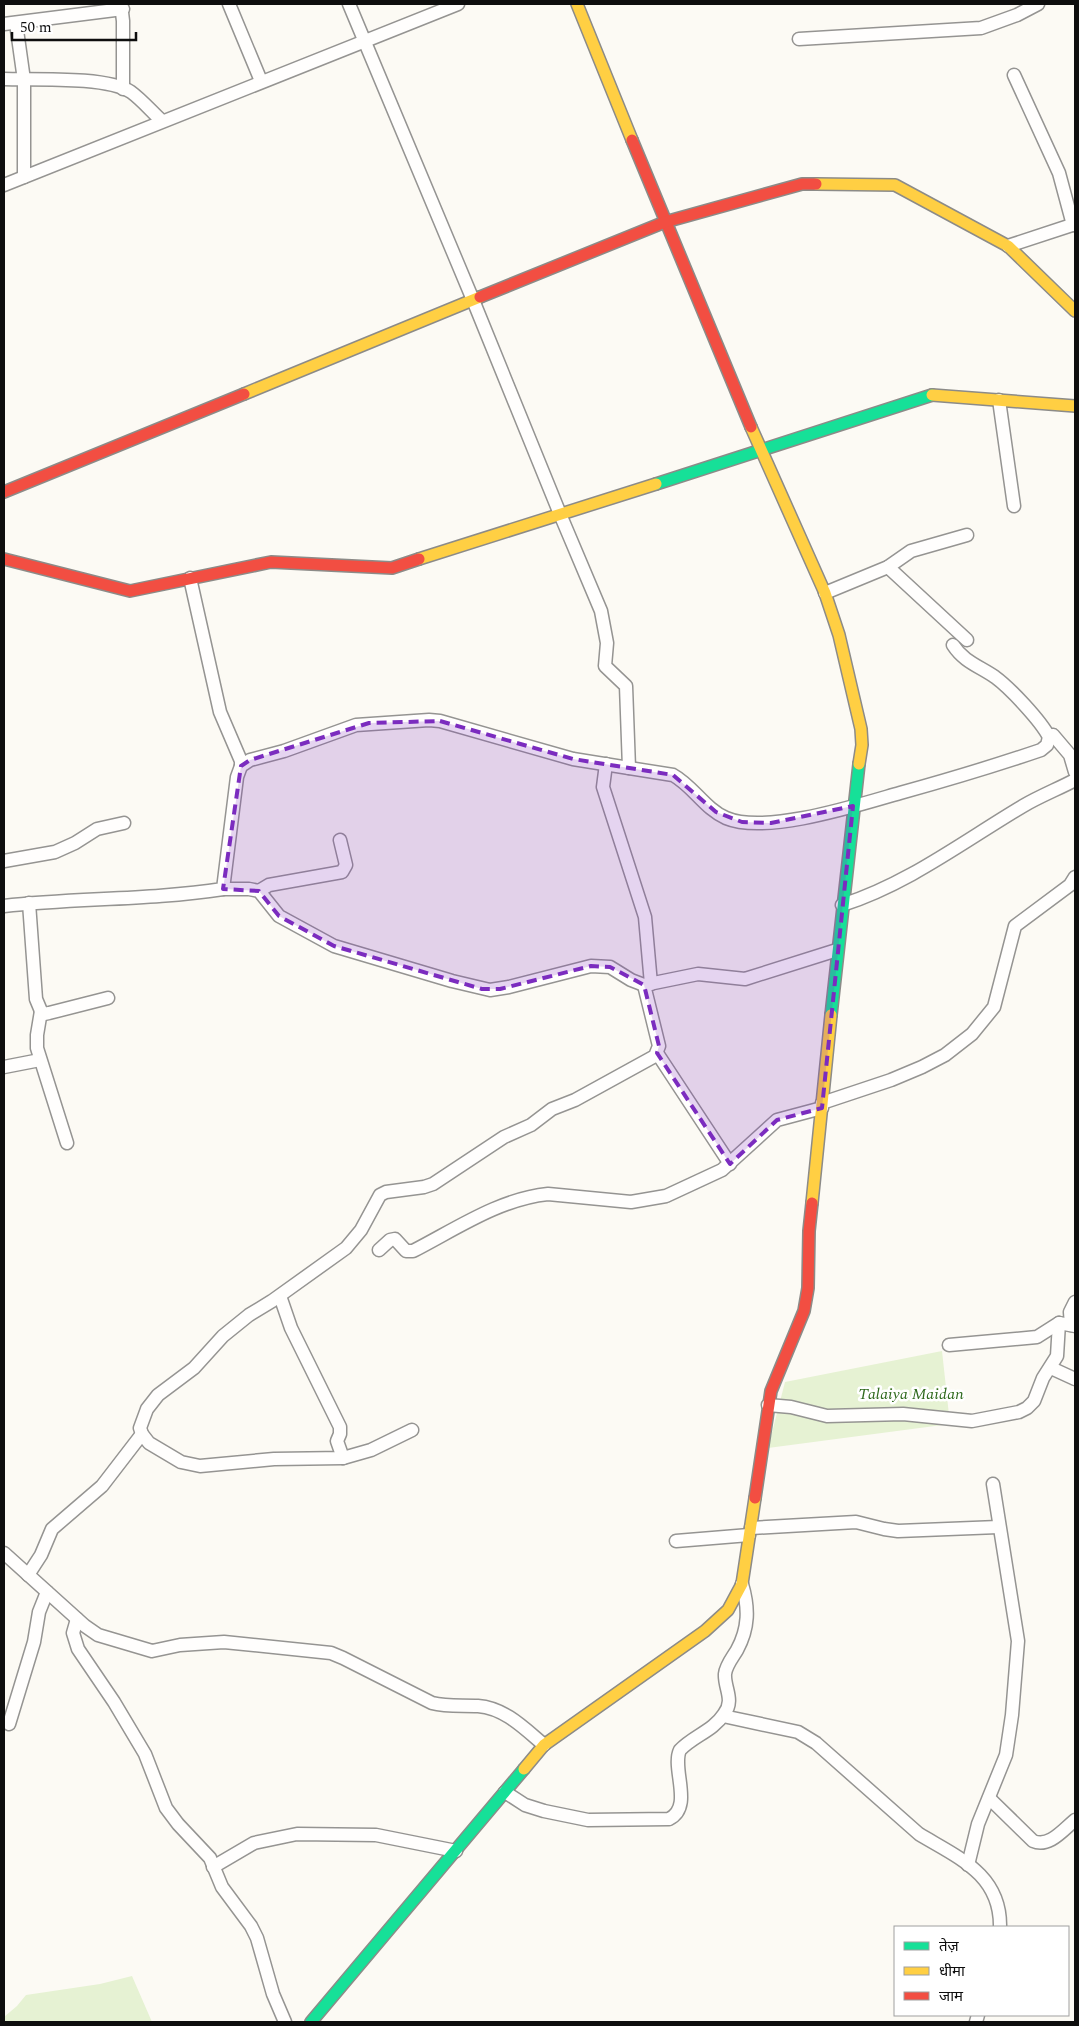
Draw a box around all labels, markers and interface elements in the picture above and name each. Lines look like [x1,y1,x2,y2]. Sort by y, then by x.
scale bar [12,10,136,42]
text: 50 m [20,16,52,39]
park label: Talaiya Maidan [858,1382,964,1406]
legend [894,1926,1069,2016]
text: तेज़ [939,1935,960,1958]
text: धीमा [939,1960,966,1983]
text: जाम [939,1985,964,2008]

